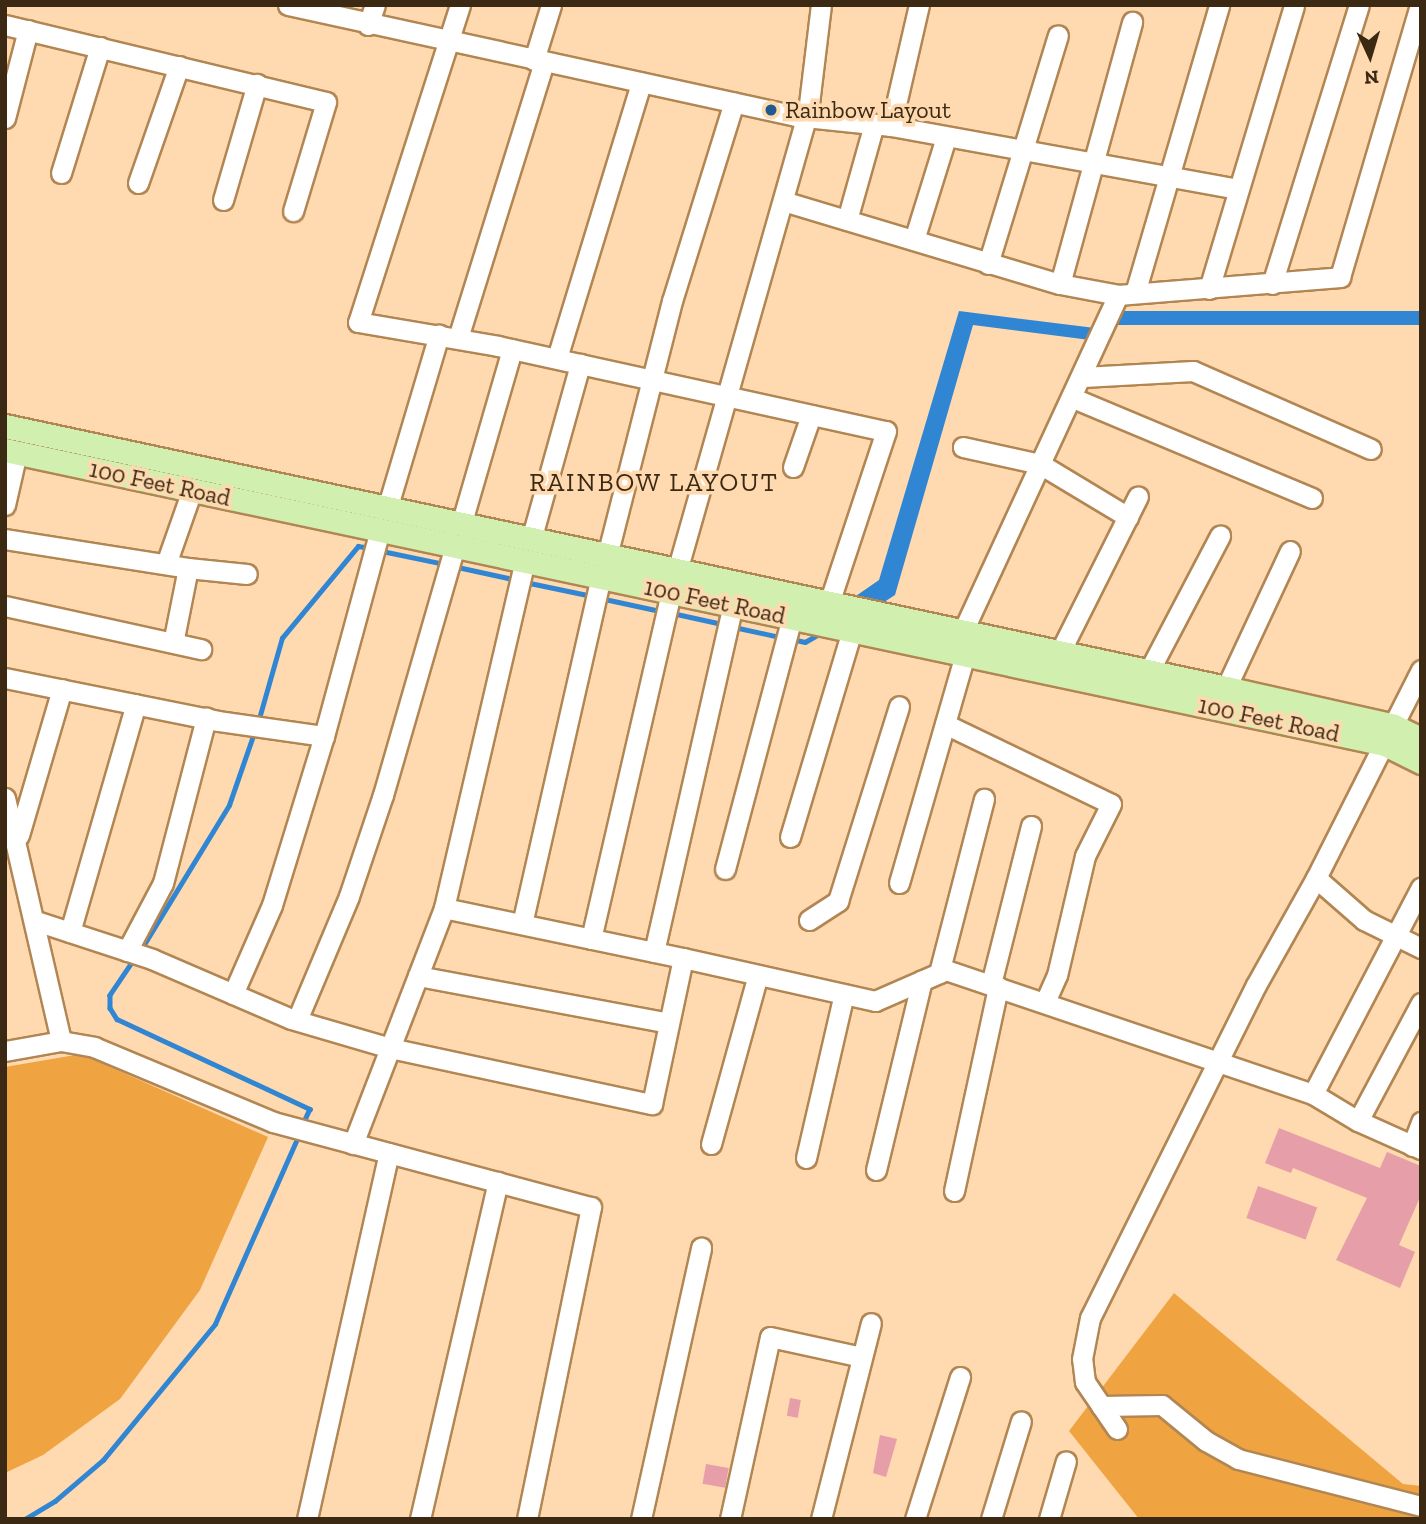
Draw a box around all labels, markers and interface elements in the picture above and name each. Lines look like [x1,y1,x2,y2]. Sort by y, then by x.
north arrow [1335,21,1405,91]
text: N [1363,65,1380,89]
place label: Rainbow Layout [785,96,951,124]
marker: Rainbow Layout [763,102,779,118]
street label: 100 Feet Road [87,454,233,512]
district label: RAINBOW LAYOUT [531,467,777,499]
street label: 100 Feet Road [642,572,788,630]
street label: 100 Feet Road [1196,690,1342,748]

